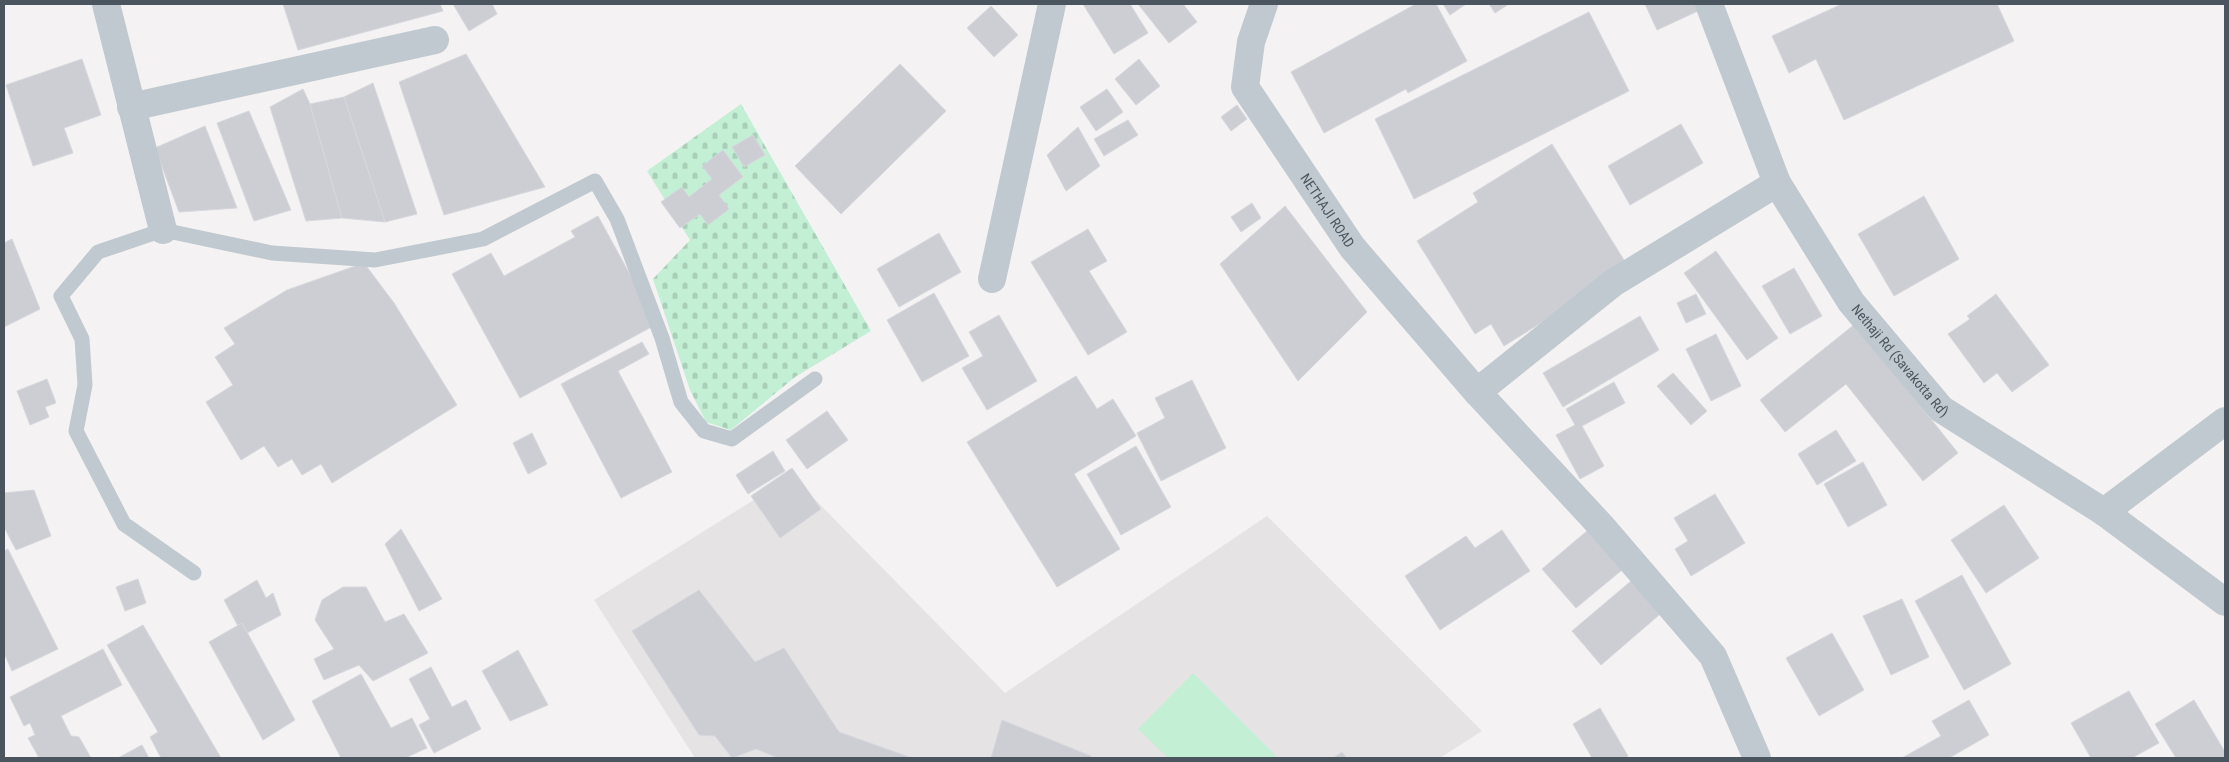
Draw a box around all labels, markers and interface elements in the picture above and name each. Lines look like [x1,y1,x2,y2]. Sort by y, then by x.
street label: NETHAJI ROAD [1297,170,1358,250]
street label: Nethaji Rd (Savakotta Rd) [1849,301,1951,420]

